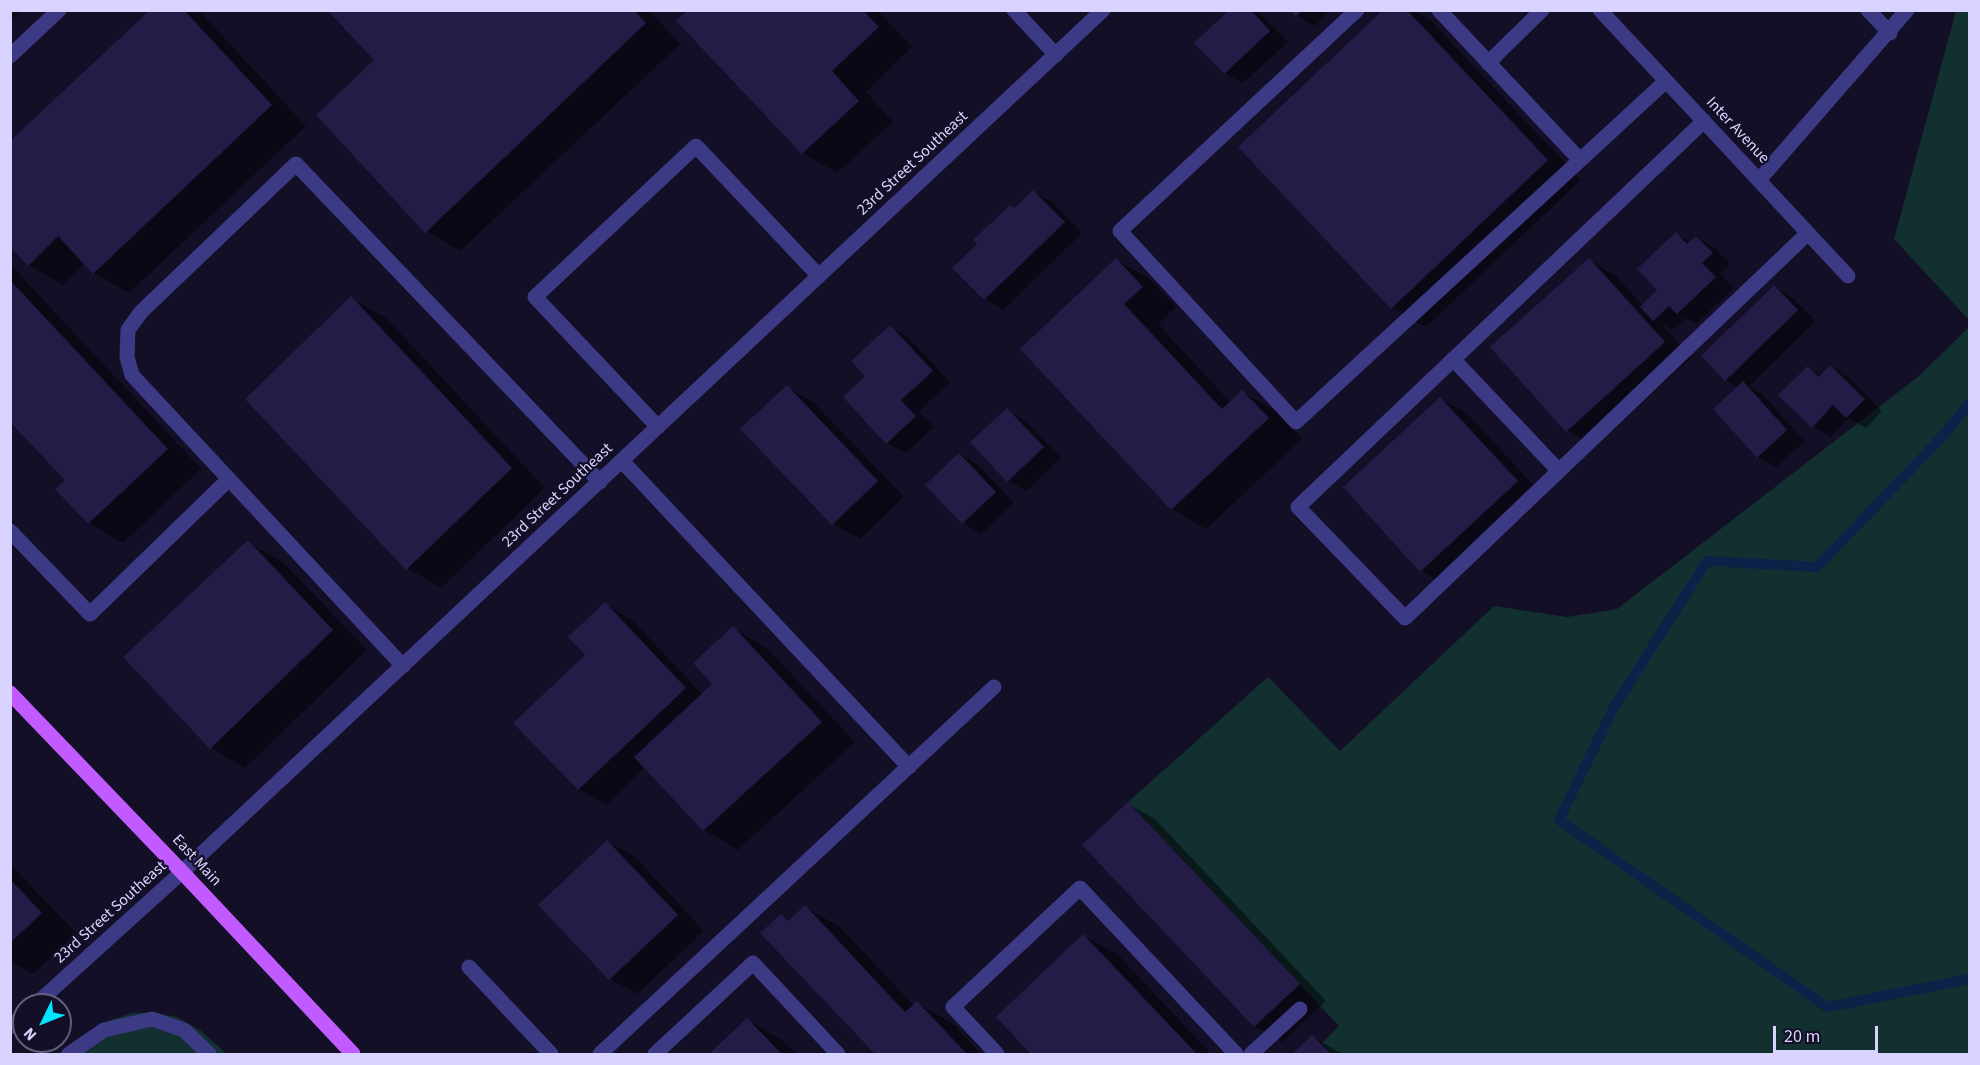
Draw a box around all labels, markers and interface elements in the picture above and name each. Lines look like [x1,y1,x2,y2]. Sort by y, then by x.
street label: Inter Avenue [1701,94,1773,168]
street label: 23rd Street Southeast [854,108,972,220]
street label: 23rd Street Southeast [499,440,617,552]
street label: East Main [167,831,225,891]
street label: 23rd Street Southeast [51,858,171,968]
north arrow [12,993,72,1053]
scale bar [1776,1014,1881,1052]
text: N [19,1023,42,1045]
text: 20 m [1784,1024,1820,1049]

